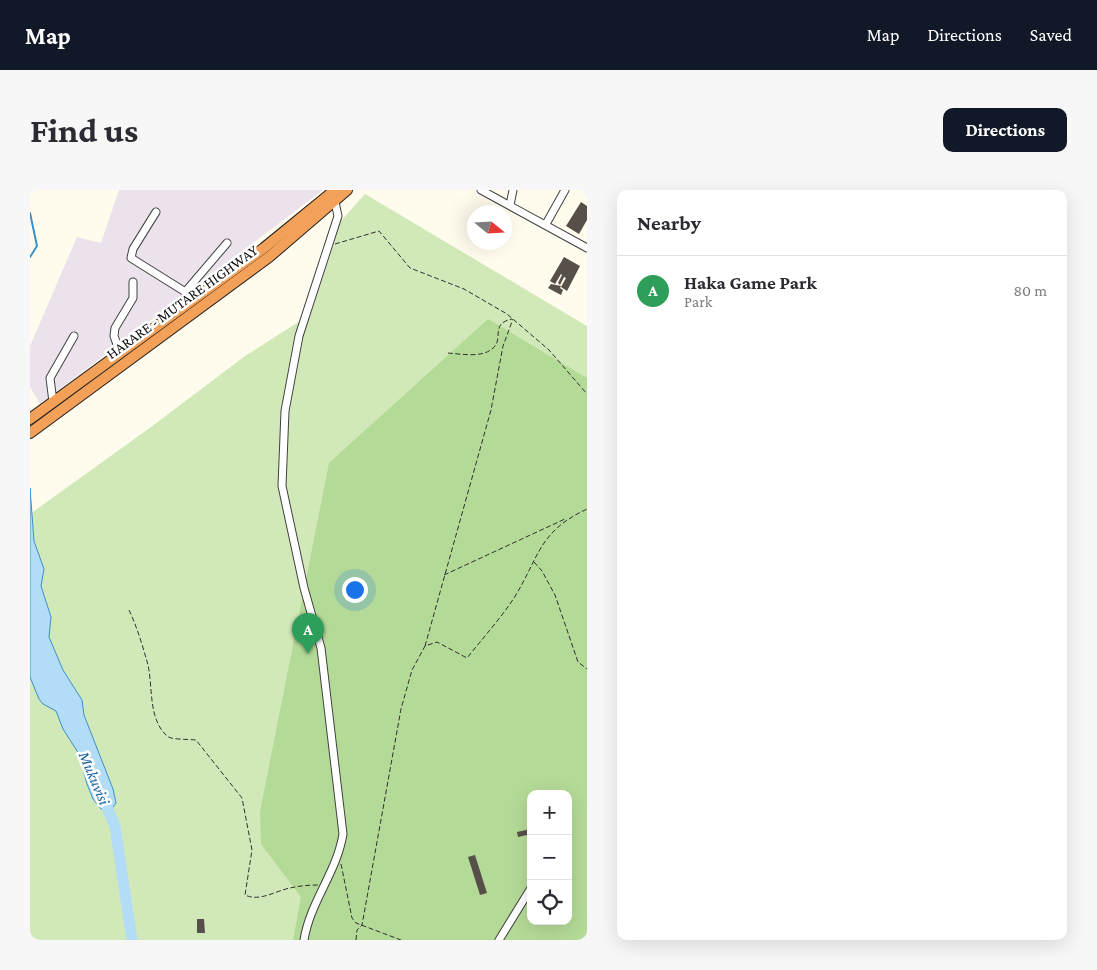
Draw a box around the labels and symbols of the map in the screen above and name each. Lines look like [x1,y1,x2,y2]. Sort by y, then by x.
north arrow [467,205,512,250]
street label: HARARE - MUTARE HIGHWAY [103,242,261,362]
your location [342,577,368,603]
pin: A [292,613,324,654]
water label: Mukuvisi [75,748,114,808]

